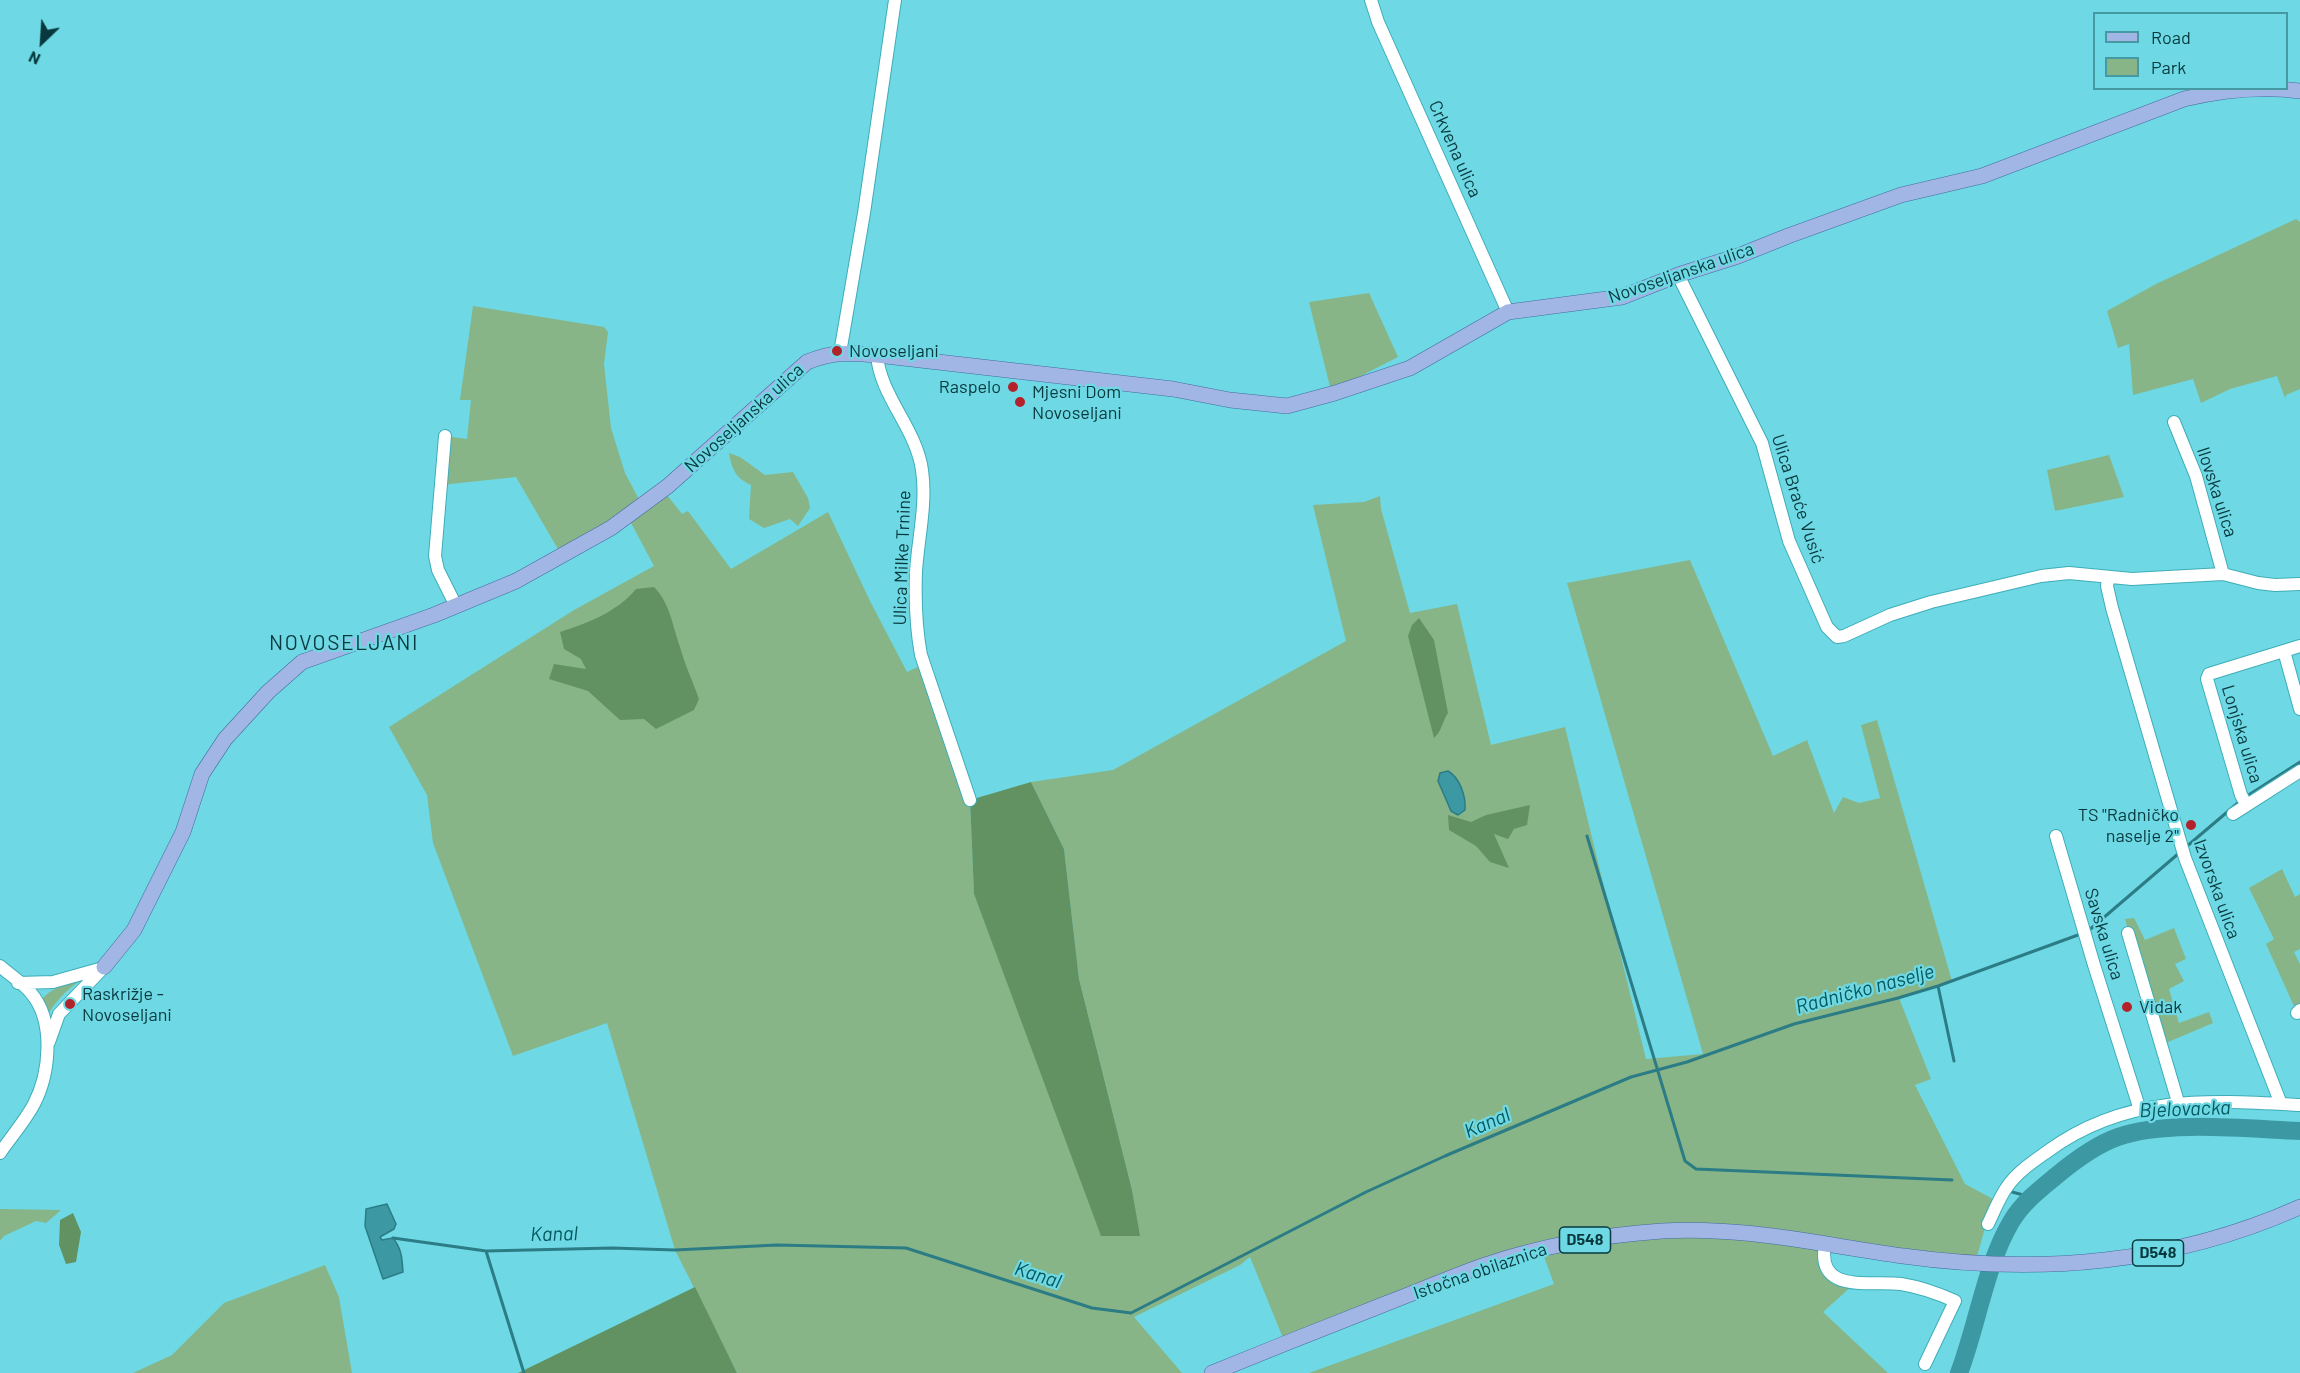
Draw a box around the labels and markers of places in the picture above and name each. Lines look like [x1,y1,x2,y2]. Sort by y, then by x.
place label: Novoseljani [849,340,939,362]
marker: Novoseljani [830,344,844,358]
place label: Raspelo [939,376,1001,398]
marker: Raspelo [1006,380,1020,394]
place label: Mjesni Dom Novoseljani [1032,381,1122,424]
marker: Mjesni Dom Novoseljani [1013,395,1027,409]
place label: TS "Radničko naselje 2" [2078,804,2179,846]
marker: TS "Radničko naselje 2" [2184,818,2198,832]
place label: Raskrižje - Novoseljani [82,983,172,1026]
place label: Vidak [2139,996,2182,1018]
marker: Raskrižje - Novoseljani [63,997,77,1011]
marker: Vidak [2120,1000,2134,1014]

